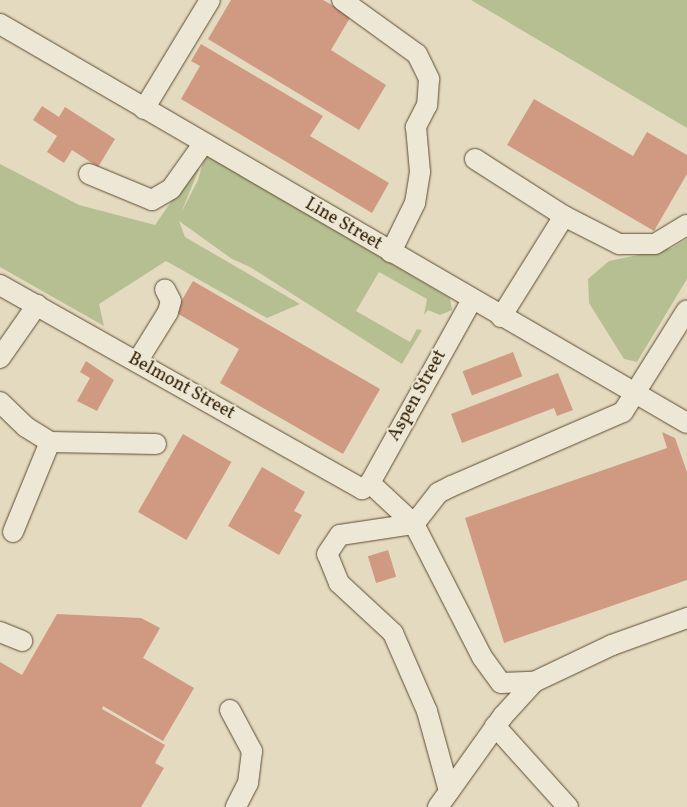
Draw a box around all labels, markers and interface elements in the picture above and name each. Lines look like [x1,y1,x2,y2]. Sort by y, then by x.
street label: Line Street [301,194,385,256]
street label: Aspen Street [384,347,452,445]
street label: Belmont Street [124,349,238,425]

